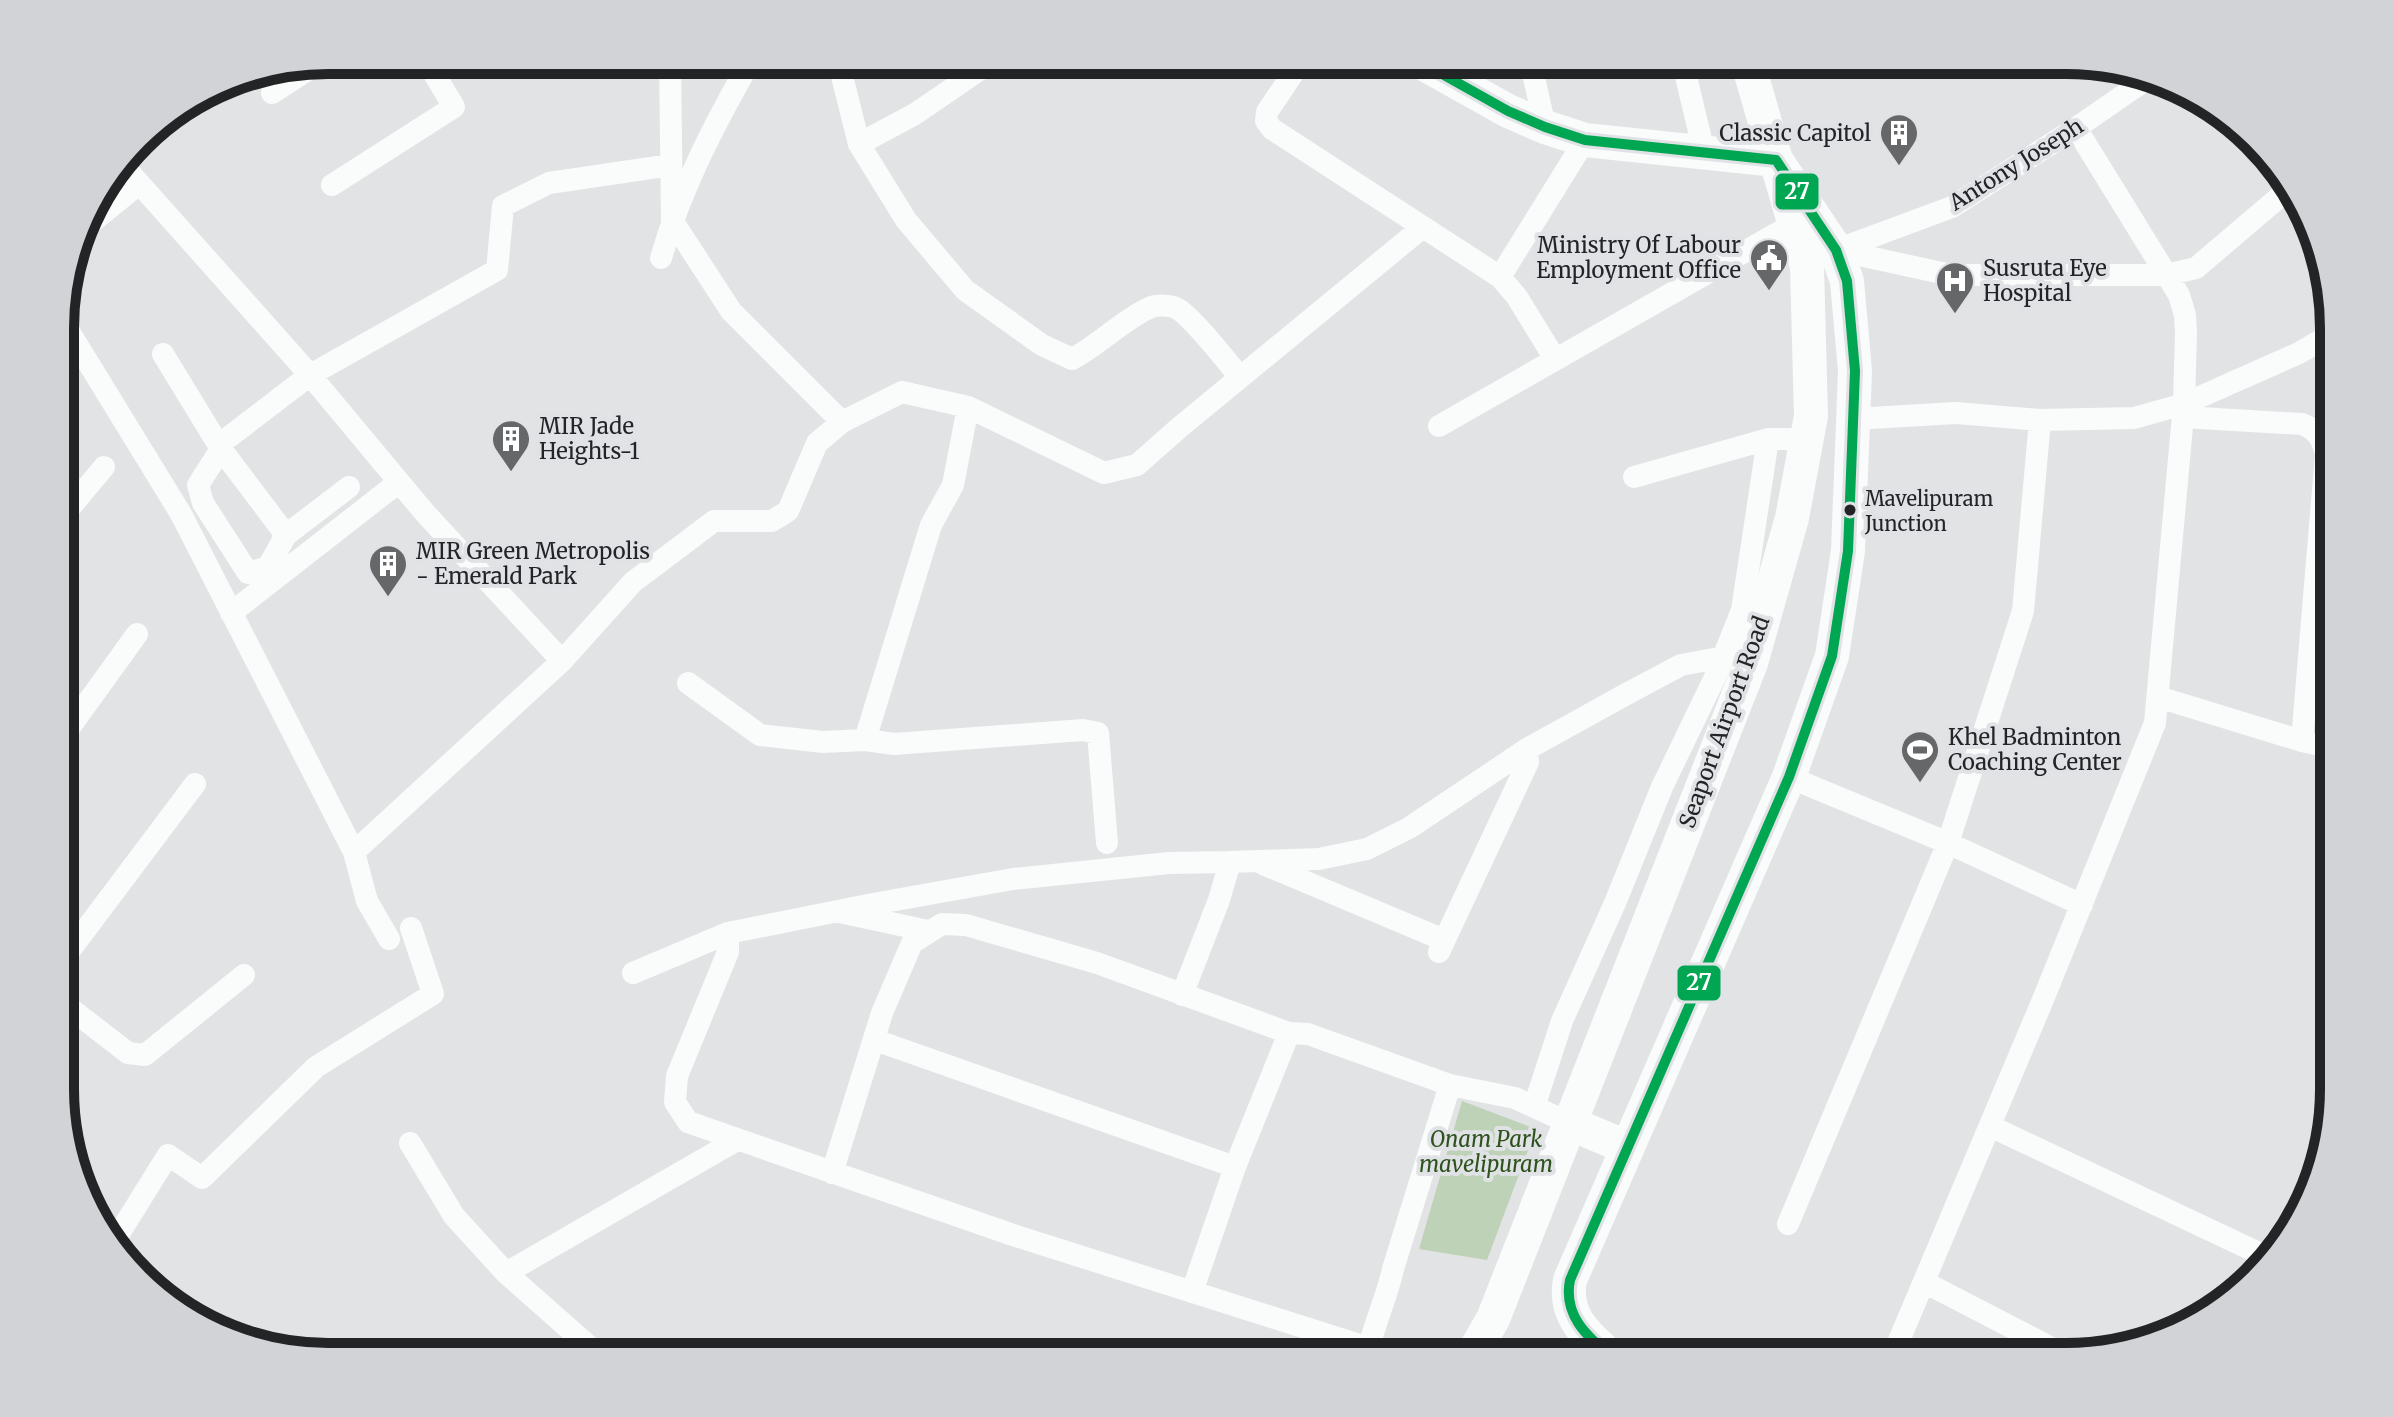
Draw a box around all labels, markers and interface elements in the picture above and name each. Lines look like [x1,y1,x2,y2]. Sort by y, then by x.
street label: Antony Joseph [1943,111,2089,217]
building icon: Classic Capitol [1878,112,1920,167]
place label: Classic Capitol [1719,119,1871,147]
line badge: 27 [1774,172,1820,211]
text: 27 [1784,177,1810,205]
place label: Ministry Of Labour Employment Office [1536,231,1741,284]
public building icon: Ministry Of Labour Employment Office [1748,237,1790,292]
place label: Susruta Eye Hospital [1983,254,2107,307]
hospital icon: Susruta Eye Hospital [1934,260,1976,315]
place label: MIR Jade Heights-1 [539,412,639,465]
building icon: MIR Jade Heights-1 [490,418,532,473]
place label: Mavelipuram Junction [1864,486,1993,536]
marker: Mavelipuram Junction [1842,502,1858,518]
place label: MIR Green Metropolis - Emerald Park [416,537,650,590]
building icon: MIR Green Metropolis - Emerald Park [367,543,409,598]
street label: Seaport Airport Road [1673,612,1775,832]
place label: Khel Badminton Coaching Center [1948,723,2122,776]
sports icon: Khel Badminton Coaching Center [1899,729,1941,784]
line badge: 27 [1676,964,1722,1002]
text: 27 [1686,968,1712,996]
park label: Onam Park mavelipuram [1419,1125,1553,1178]

